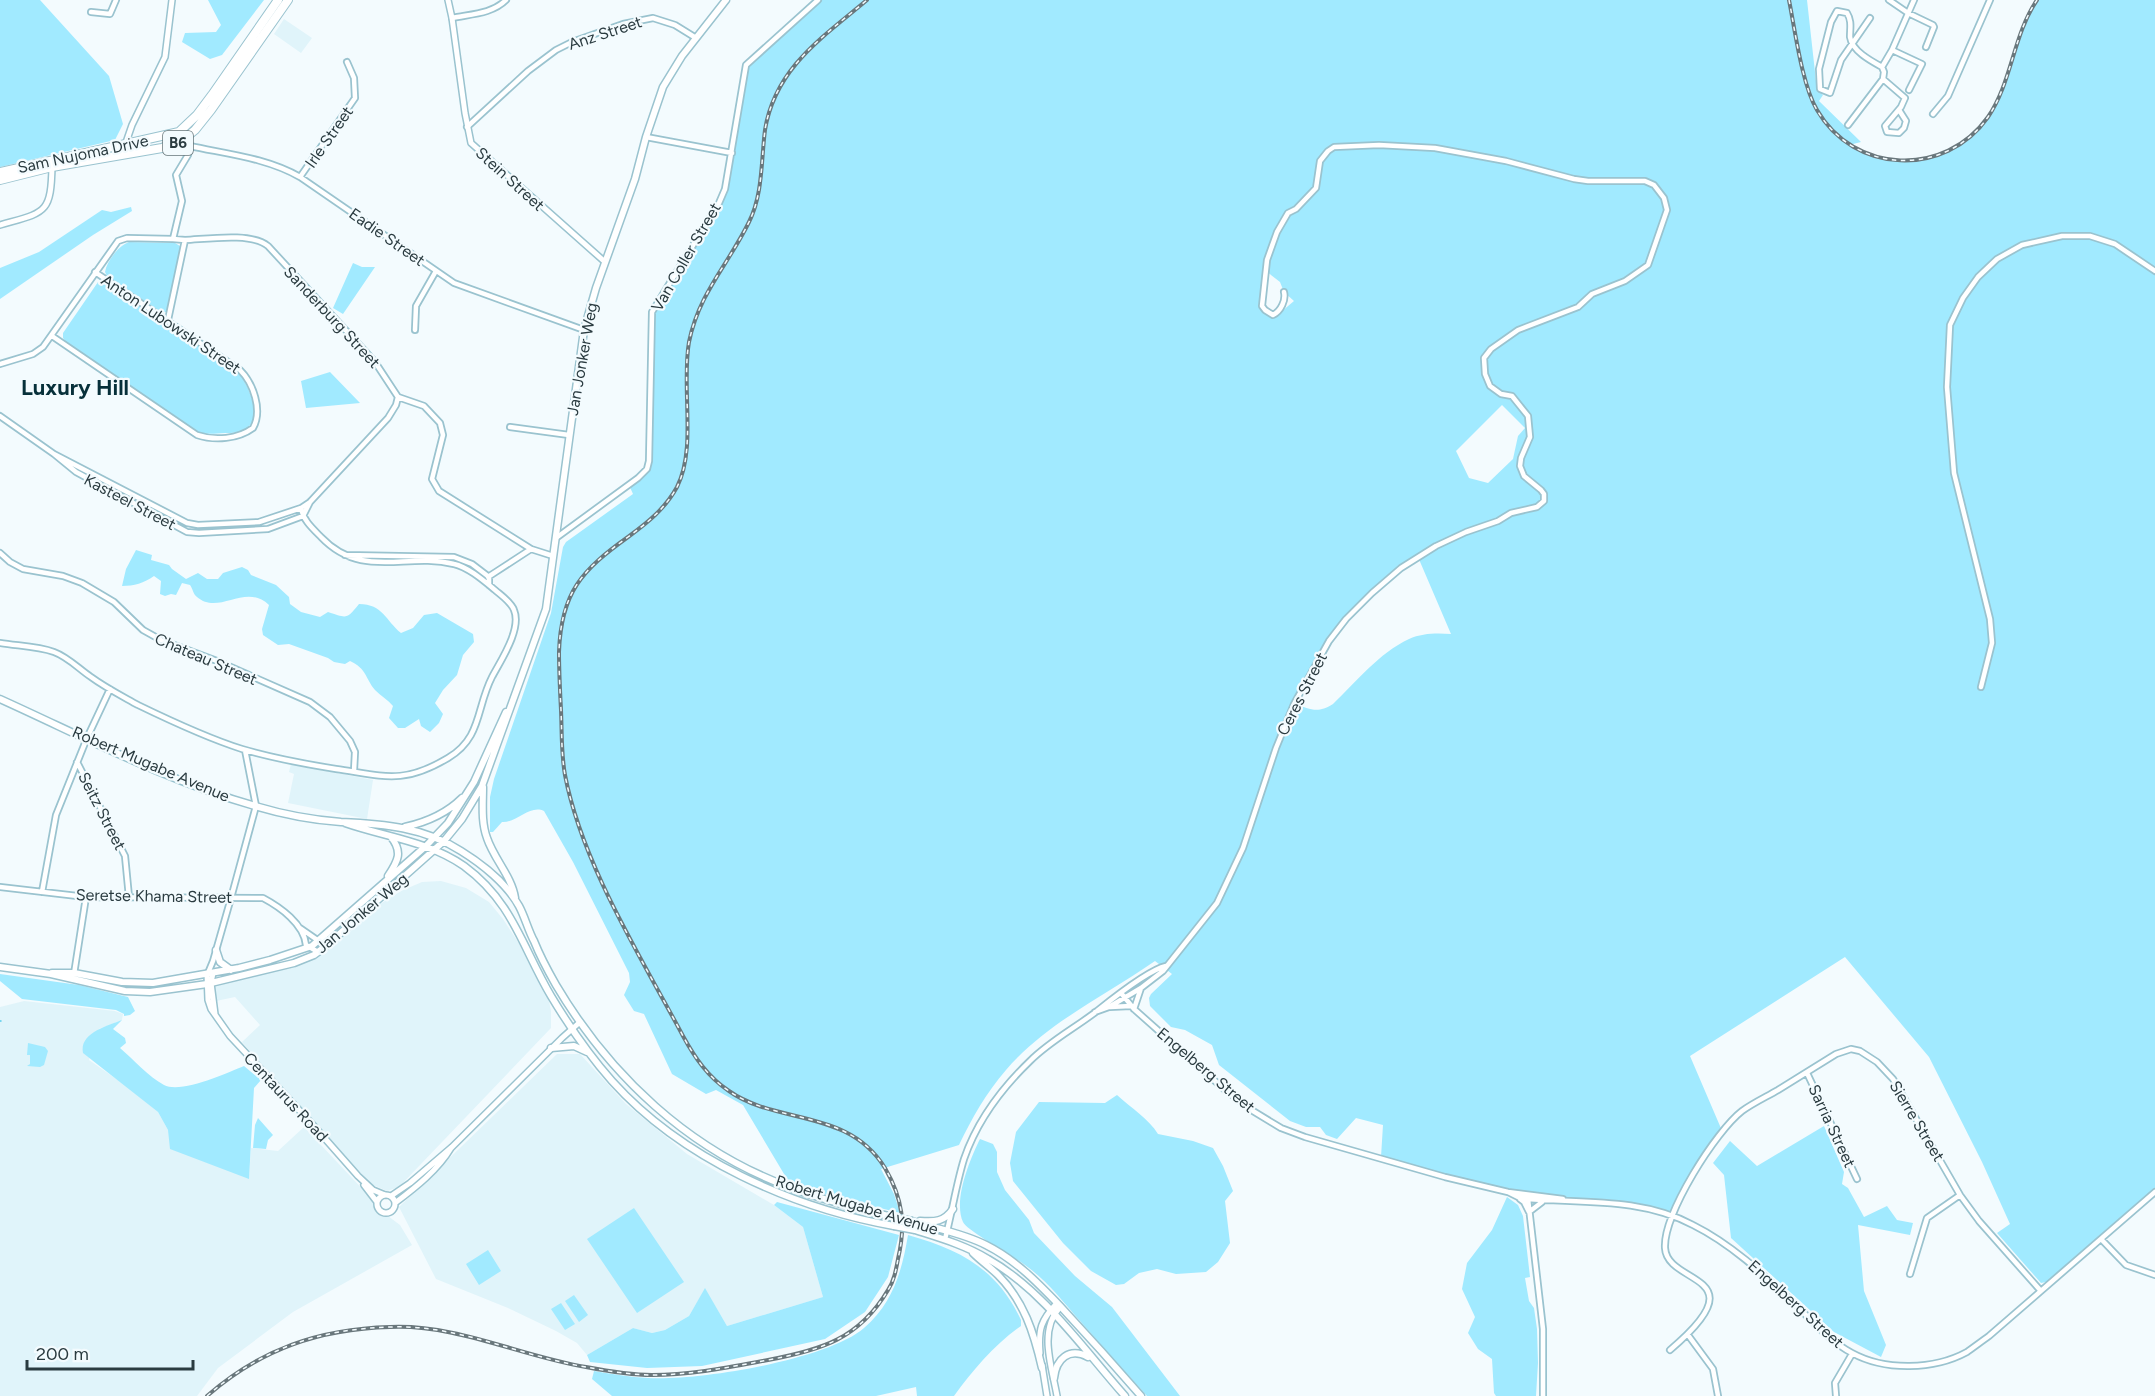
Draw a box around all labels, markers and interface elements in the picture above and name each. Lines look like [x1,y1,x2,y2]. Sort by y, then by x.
street label: Anz Street [566,12,644,54]
street label: Irle Street [301,103,357,171]
street label: Sam Nujoma Drive [16,131,150,177]
road number: B6 [163,131,193,155]
street label: Stein Street [472,143,548,215]
street label: Van Coller Street [647,199,725,315]
street label: Eadie Street [345,204,429,270]
street label: Sanderburg Street [280,262,384,372]
street label: Anton Lubowski Street [98,270,244,378]
street label: Jan Jonker Weg [563,301,601,417]
district label: Luxury Hill [21,374,129,401]
street label: Kasteel Street [81,470,179,534]
street label: Chateau Street [152,629,260,689]
street label: Ceres Street [1273,649,1331,739]
street label: Robert Mugabe Avenue [69,722,233,806]
street label: Seitz Street [74,769,130,853]
street label: Jan Jonker Weg [312,869,412,957]
street label: Seretse Khama Street [76,885,232,907]
street label: Engelberg Street [1153,1024,1259,1116]
street label: Centaurus Road [240,1049,332,1145]
street label: Sierre Street [1886,1077,1948,1165]
street label: Sarria Street [1804,1081,1860,1171]
street label: Robert Mugabe Avenue [773,1171,941,1239]
street label: Engelberg Street [1744,1256,1848,1352]
scale bar [27,1333,194,1371]
text: 200 m [36,1343,89,1365]

